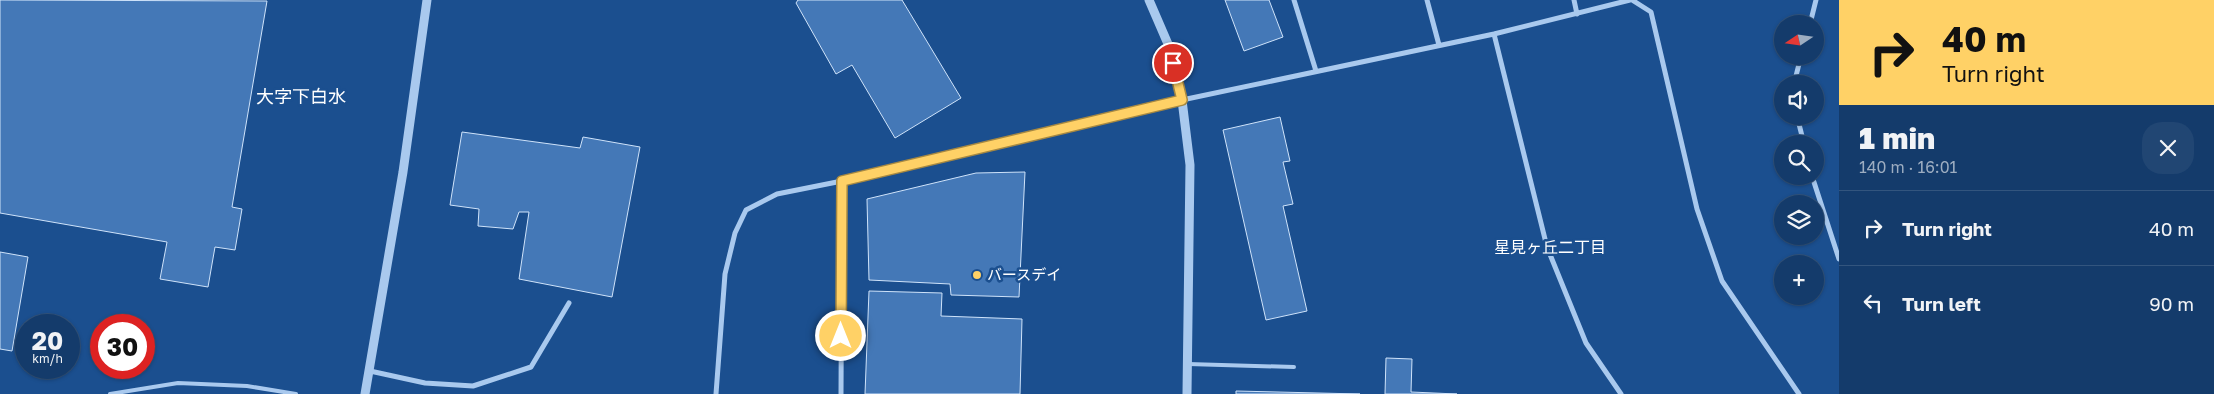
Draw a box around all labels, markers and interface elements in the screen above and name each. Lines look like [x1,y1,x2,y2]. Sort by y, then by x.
north arrow [1774,15,1824,65]
map controls [1774,15,1824,305]
text: 40 m [1942,18,2026,60]
icon: right [1859,20,1924,85]
pin [1152,42,1194,84]
icon: arrive [1159,49,1187,77]
text: Turn right [1942,60,2045,87]
button: sound [1774,75,1824,125]
district label: 大字下白水 [256,85,346,107]
text: 1 min [1859,120,1935,156]
button: close [2142,122,2194,174]
button: search [1774,135,1824,185]
text: 140 m · 16:01 [1859,157,1957,177]
button: layers [1774,195,1824,245]
icon: right [1859,214,1887,242]
text: Turn right [1902,217,1992,240]
text: 40 m [2149,217,2194,240]
district label: 星見ヶ丘二丁目 [1494,237,1606,257]
button: + [1774,255,1824,305]
place label: バースデイ [987,265,1061,283]
marker: バースデイ [971,269,983,281]
icon: left [1859,289,1887,317]
text: Turn left [1902,292,1981,315]
text: 90 m [2149,292,2194,315]
position arrow [814,309,866,361]
speed limit sign: 30 [90,314,155,379]
text: 20 [32,325,63,356]
text: km/h [32,351,63,366]

